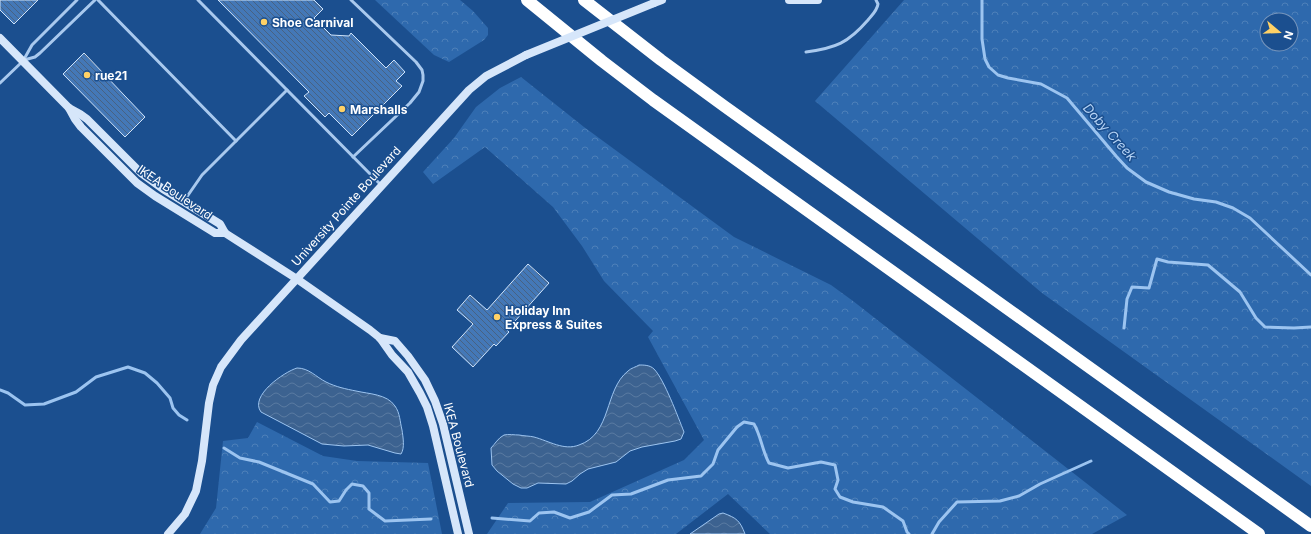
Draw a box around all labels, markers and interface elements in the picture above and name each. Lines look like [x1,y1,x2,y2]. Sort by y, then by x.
north arrow [1259,12,1299,52]
place label: Shoe Carnival [272,15,354,30]
marker: Shoe Carnival [259,17,269,27]
text: N [1280,29,1296,42]
place label: rue21 [95,68,127,83]
marker: rue21 [82,70,92,80]
water label: Doby Creek [1080,100,1141,165]
place label: Marshalls [350,102,408,117]
marker: Marshalls [337,104,347,114]
street label: University Pointe Boulevard [288,143,404,269]
street label: IKEA Boulevard [135,161,215,223]
place label: Holiday Inn Express & Suites [505,303,603,332]
marker: Holiday Inn Express & Suites [492,312,502,322]
street label: IKEA Boulevard [440,401,478,489]

